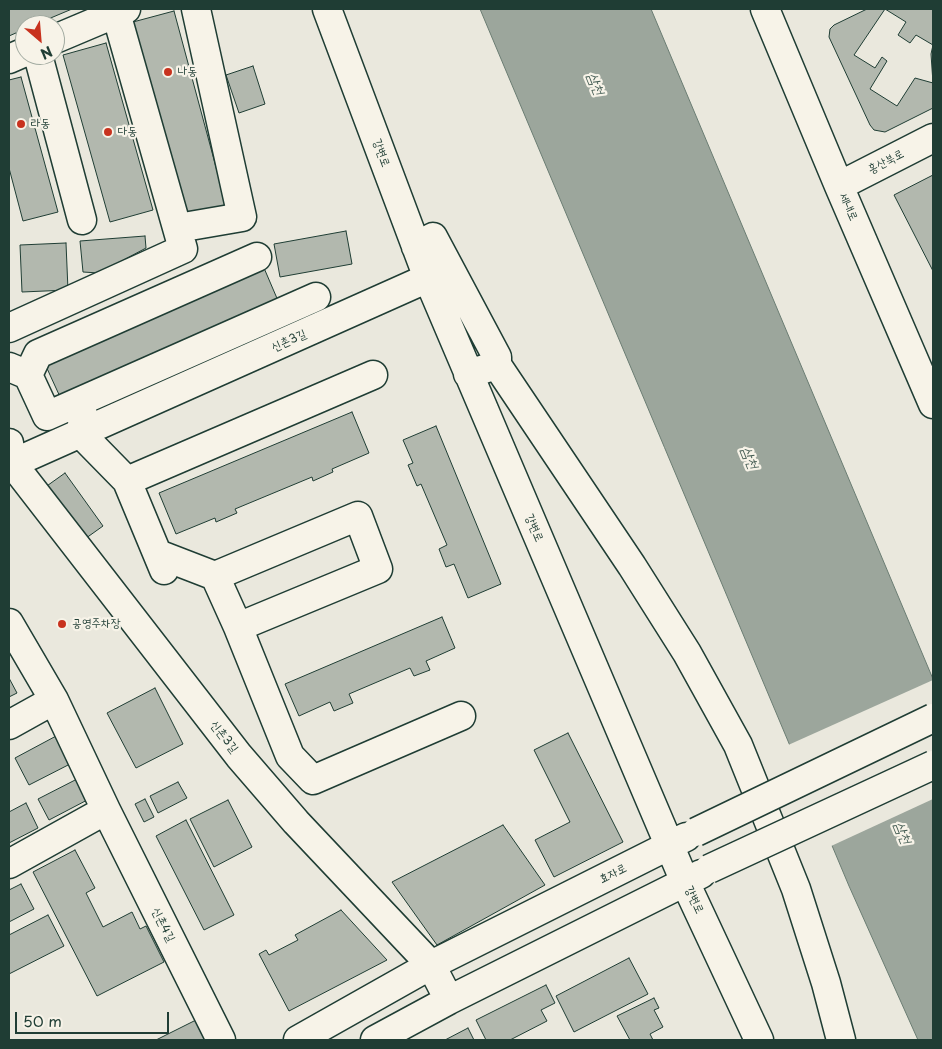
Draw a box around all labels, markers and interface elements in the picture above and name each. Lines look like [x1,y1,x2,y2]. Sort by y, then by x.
north arrow [15,15,65,65]
text: N [37,41,56,65]
place label: 나동 [178,65,197,79]
marker: 나동 [162,66,174,78]
water label: 삼천 [583,70,607,98]
place label: 라동 [31,117,50,131]
marker: 라동 [15,118,27,130]
place label: 다동 [118,125,137,139]
marker: 다동 [102,126,114,138]
street label: 강변로 [369,137,393,169]
street label: 홍산북로 [866,147,906,177]
street label: 세내로 [836,191,860,223]
street label: 신촌3길 [269,327,309,355]
water label: 삼천 [737,444,761,472]
street label: 강변로 [522,512,546,544]
place label: 공영주차장 [72,617,120,631]
marker: 공영주차장 [56,618,68,630]
street label: 신촌3길 [207,718,241,756]
water label: 삼천 [890,819,914,847]
street label: 효자로 [597,861,629,887]
street label: 강변로 [681,884,707,916]
street label: 신촌4길 [148,905,178,945]
scale bar [18,1002,171,1034]
text: 50 m [23,1009,62,1032]

